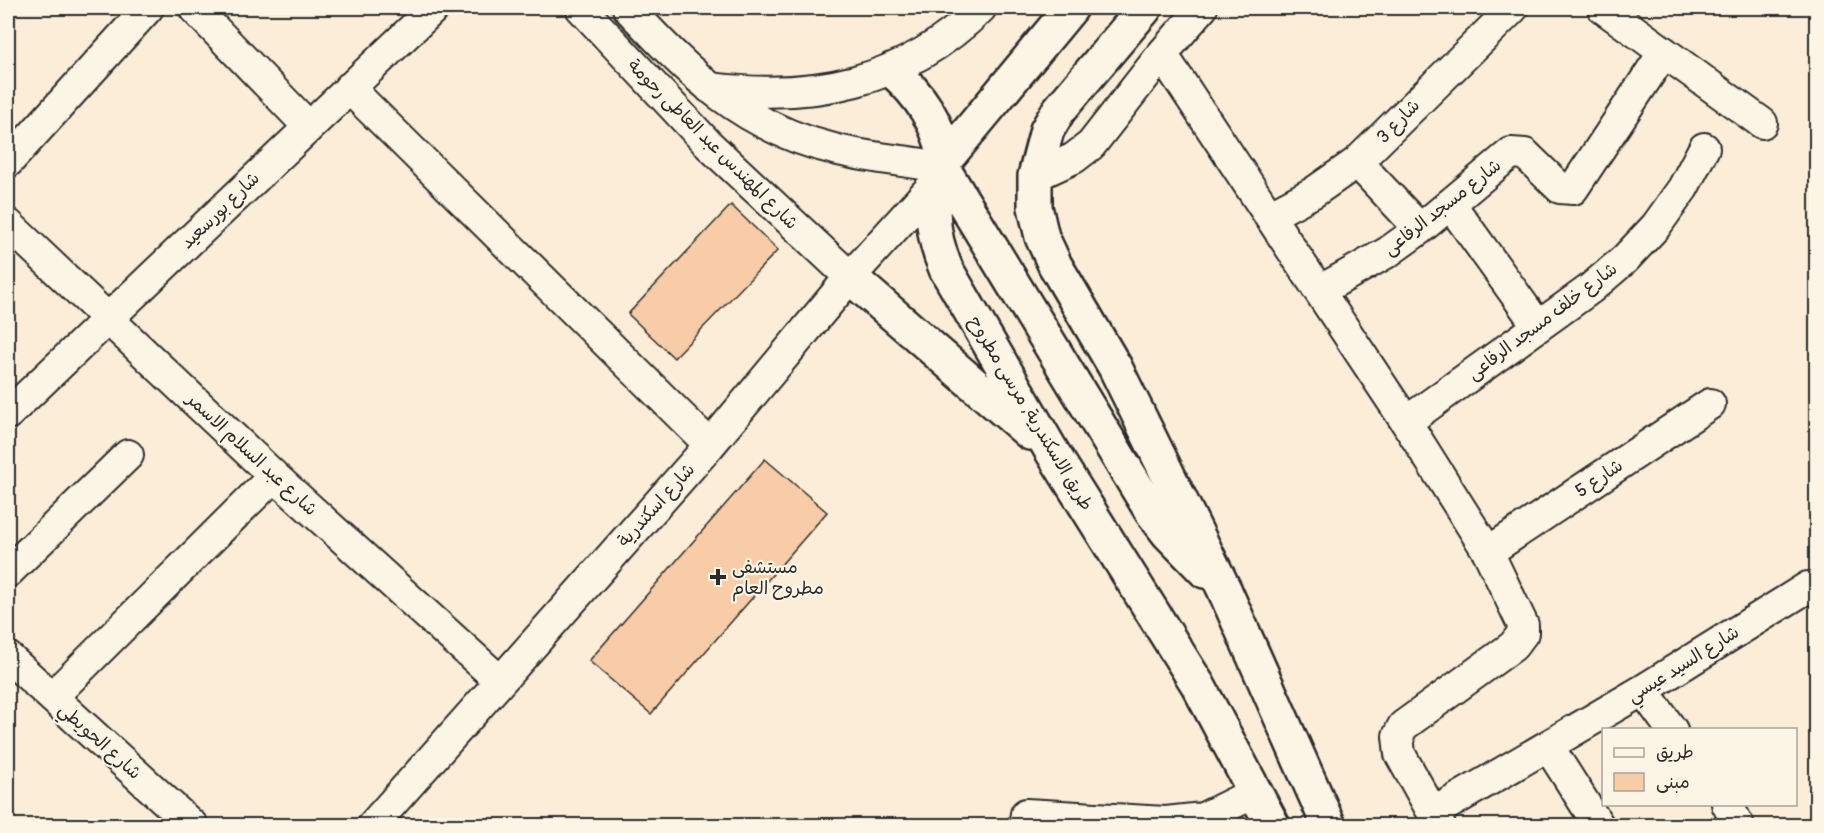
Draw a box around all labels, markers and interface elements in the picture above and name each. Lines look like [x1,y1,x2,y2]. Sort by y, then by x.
street label: شارع المهندس عبد العاطى رحومة [622,54,803,235]
street label: شارع 3 [1372,94,1425,148]
street label: شارع مسجد الرفاعى [1379,154,1506,261]
street label: شارع بورسعيد [176,167,265,254]
street label: شارع خلف مسجد الرفاعى [1463,257,1622,385]
street label: طريق الاسكندرية, مرسى مطروح [963,312,1098,515]
street label: شارع عبد السلام الاسمر [179,386,322,522]
street label: شارع 5 [1571,454,1628,503]
street label: شارع اسكندرية [613,459,700,552]
place label: مستشفى مطروح العام [732,556,824,602]
marker: مستشفى مطروح العام [709,568,727,586]
street label: شارع السيد عيسي [1623,621,1746,711]
street label: شارع الحويطي [51,698,146,788]
legend [1602,728,1797,806]
text: طريق [1656,741,1694,764]
text: مبنى [1656,771,1690,794]

